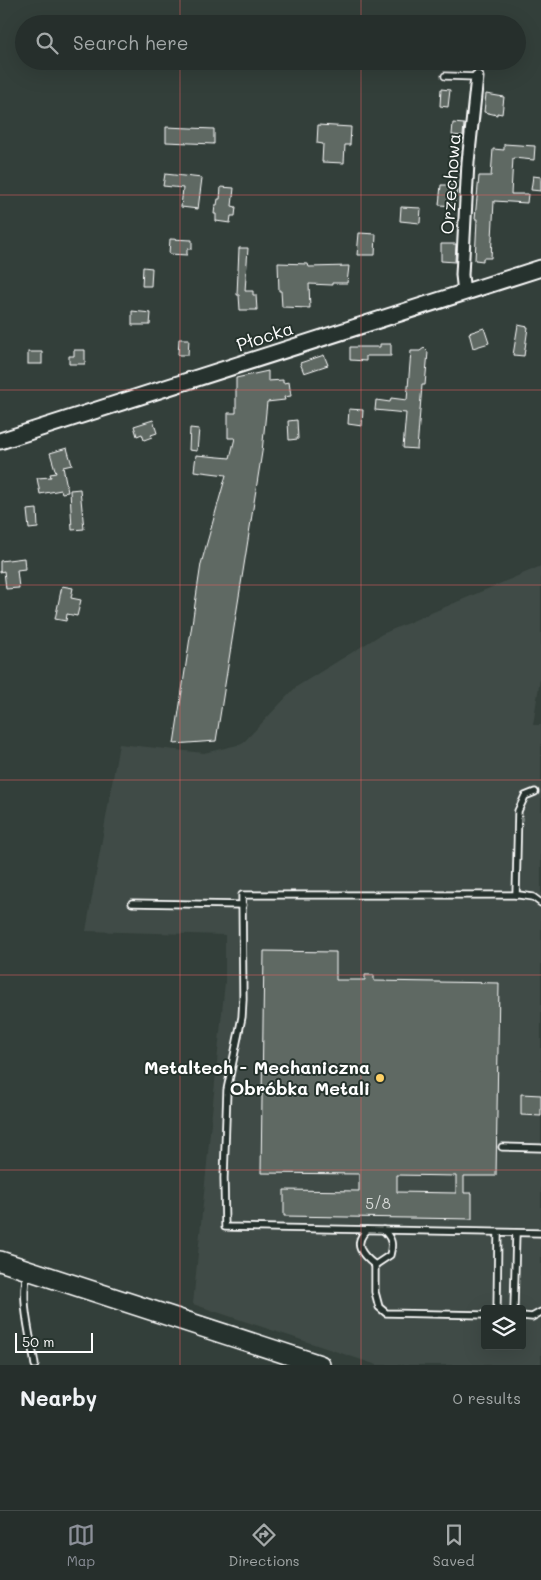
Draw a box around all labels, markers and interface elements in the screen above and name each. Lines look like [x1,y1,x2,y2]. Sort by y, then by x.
search box [15,15,526,70]
icon: search [33,29,61,57]
text: Search here [73,30,189,55]
street label: Orzechowa [435,133,465,235]
street label: Płocka [233,316,296,357]
place label: Metaltech - Mechaniczna Obróbka Metali [144,1055,370,1100]
marker: Metaltech - Mechaniczna Obróbka Metali [374,1072,386,1084]
house number: 5/8 [365,1193,391,1213]
map controls [481,1305,526,1350]
button: layers [481,1305,526,1350]
scale bar [15,1330,92,1353]
text: 50 m [22,1332,54,1351]
text: Nearby [20,1384,97,1411]
text: 0 results [453,1387,521,1408]
tab: Map [67,1521,95,1570]
tab: Directions [228,1521,300,1570]
tab: Saved [433,1521,474,1570]

